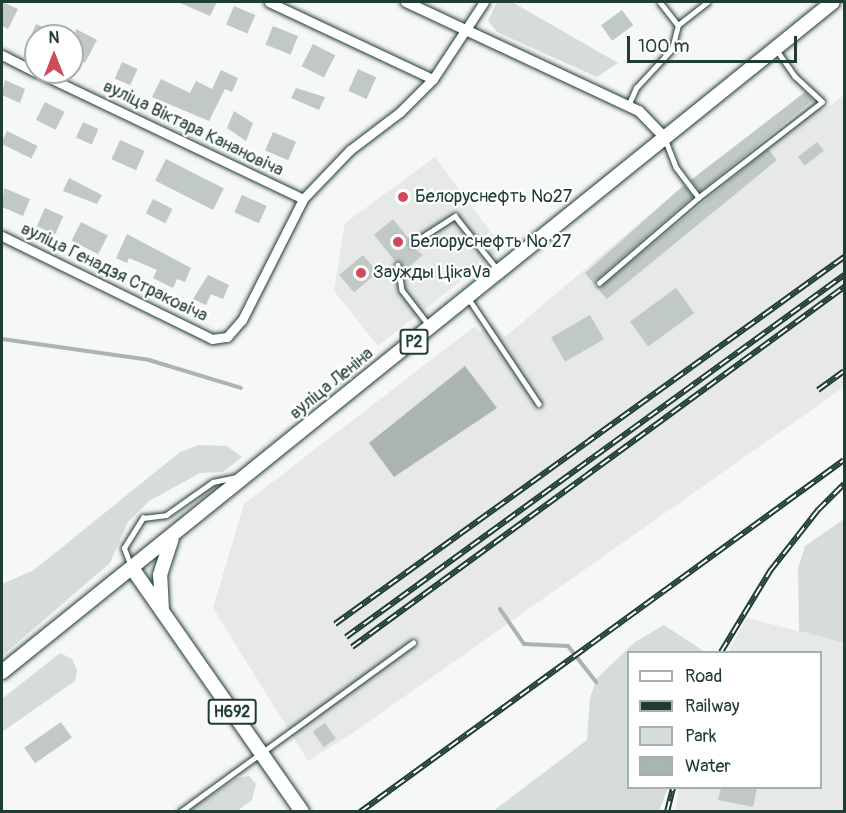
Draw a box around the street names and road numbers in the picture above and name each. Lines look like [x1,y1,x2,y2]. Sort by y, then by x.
street label: вуліца Віктара Канановіча [99,76,287,182]
street label: вуліца Генадзя Страковіча [17,218,211,328]
road number: Р2 [399,329,429,355]
street label: вуліца Леніна [286,344,378,424]
road number: Н692 [206,699,258,725]

